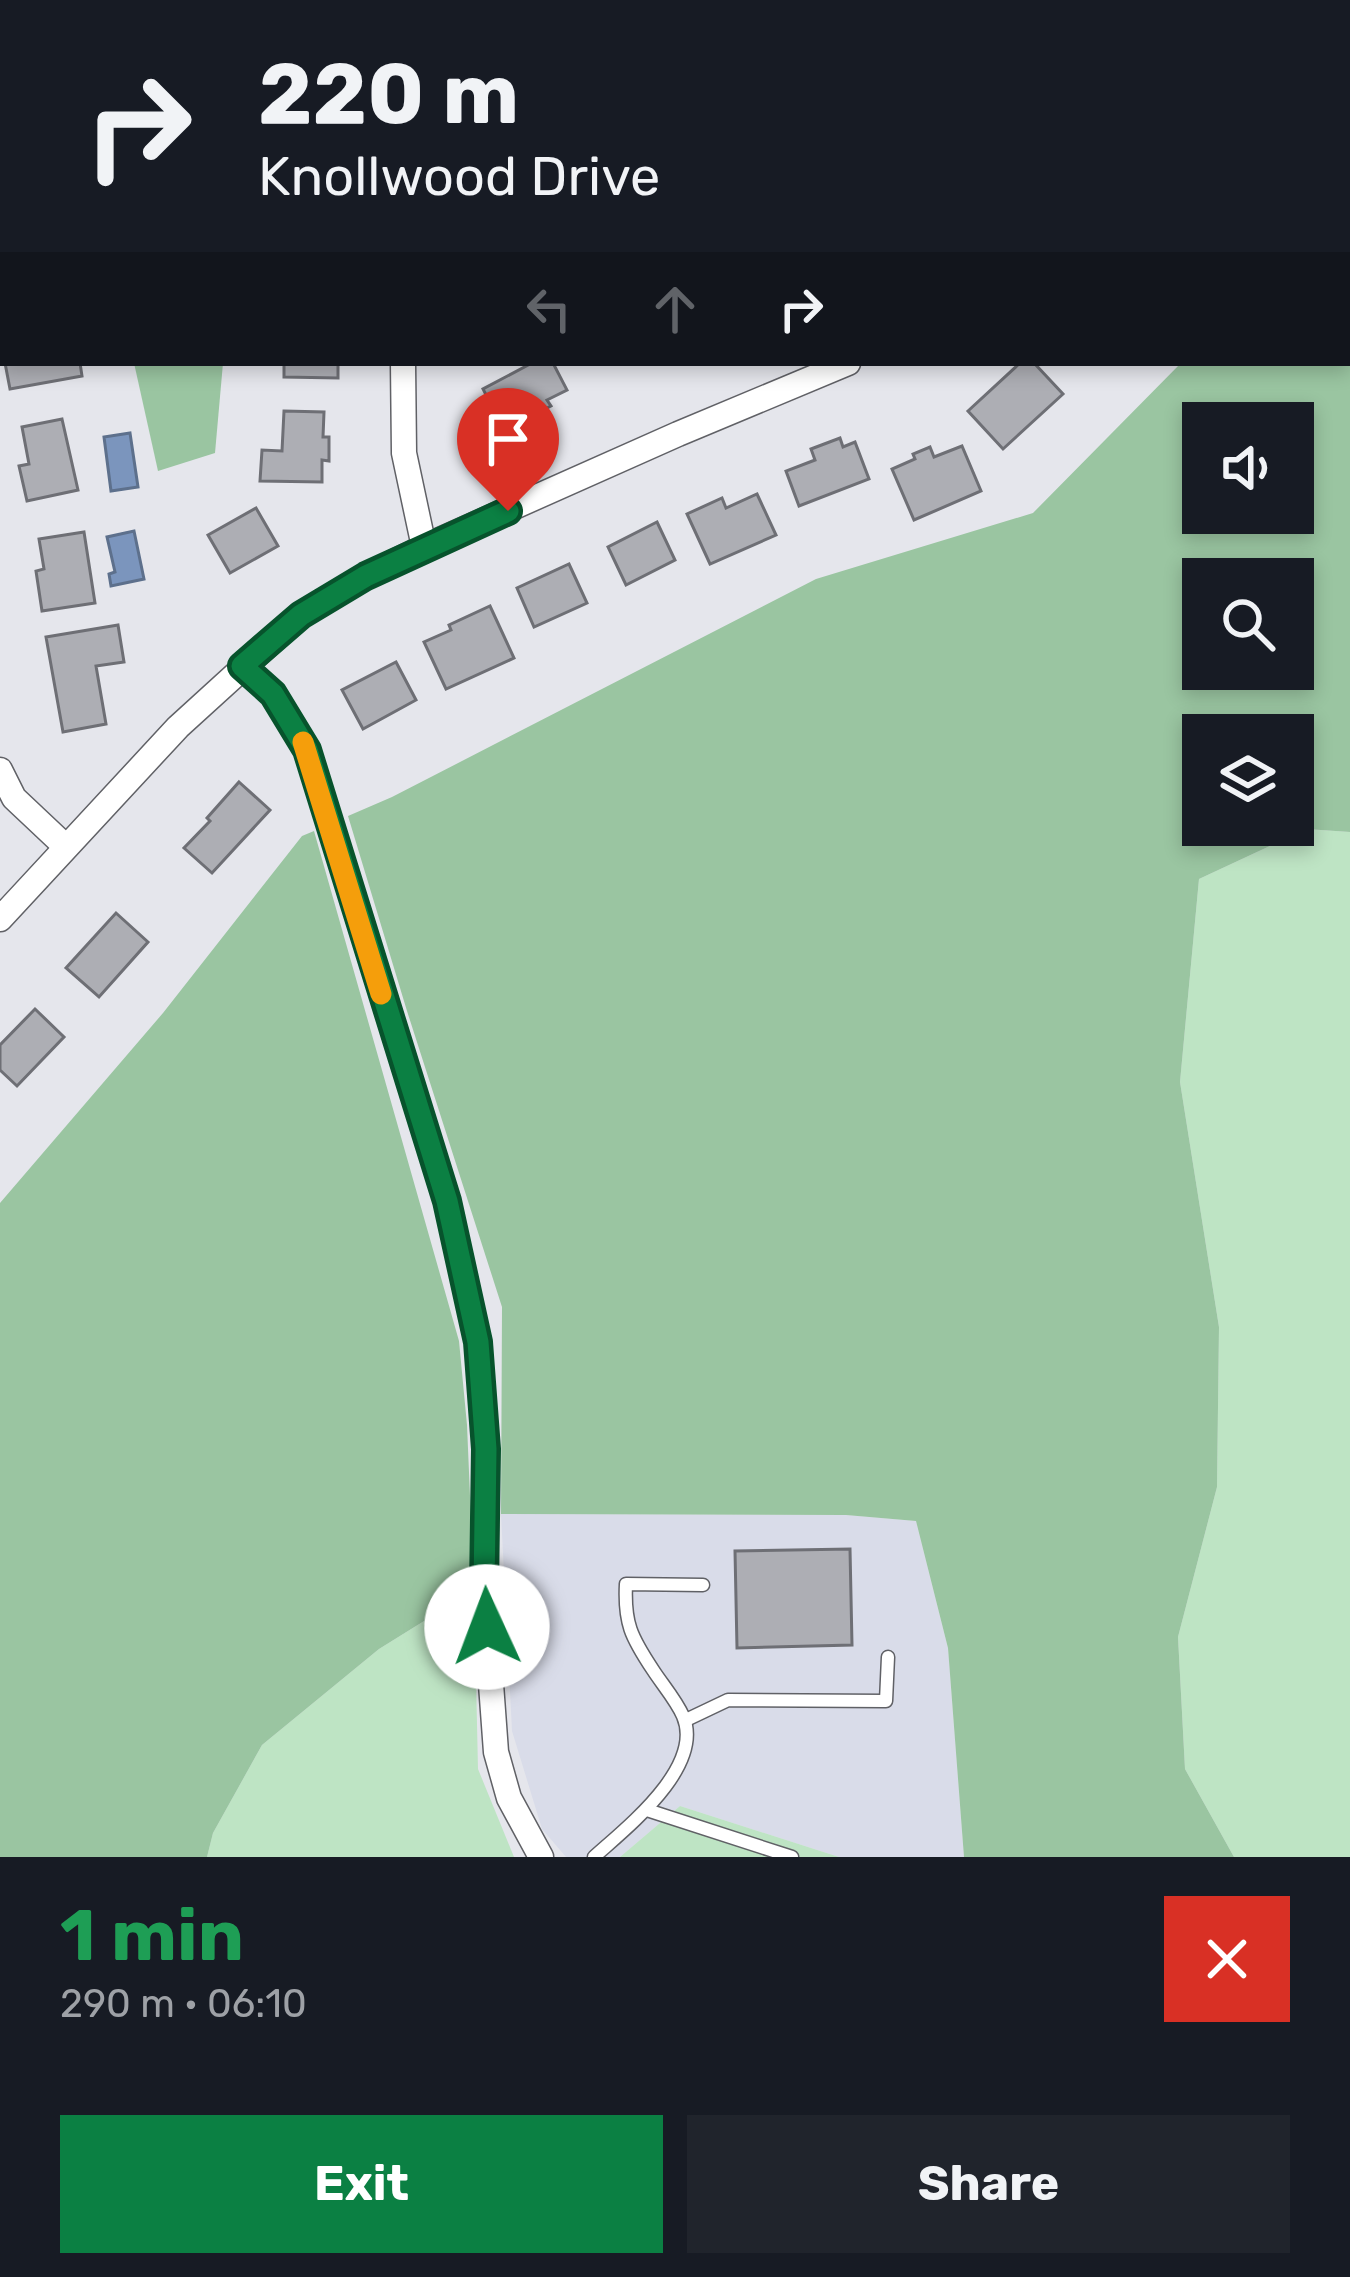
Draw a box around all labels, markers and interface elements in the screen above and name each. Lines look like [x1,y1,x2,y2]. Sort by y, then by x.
text: 220 m [258,44,519,144]
icon: right [60,48,216,204]
text: Knollwood Drive [258,145,660,209]
icon: left [516,276,582,342]
icon: ahead [642,276,708,342]
icon: right [768,276,834,342]
pin [457,388,559,511]
map controls [1182,402,1314,846]
button: sound [1182,402,1314,534]
icon: arrive [475,406,541,472]
button: search [1182,558,1314,690]
button: layers [1182,714,1314,846]
position arrow [424,1564,550,1690]
text: 1 min [60,1893,244,1978]
button: close [1164,1896,1290,2022]
text: 290 m · 06:10 [60,1981,307,2027]
button: Exit [60,2115,663,2253]
button: Share [687,2115,1290,2253]

